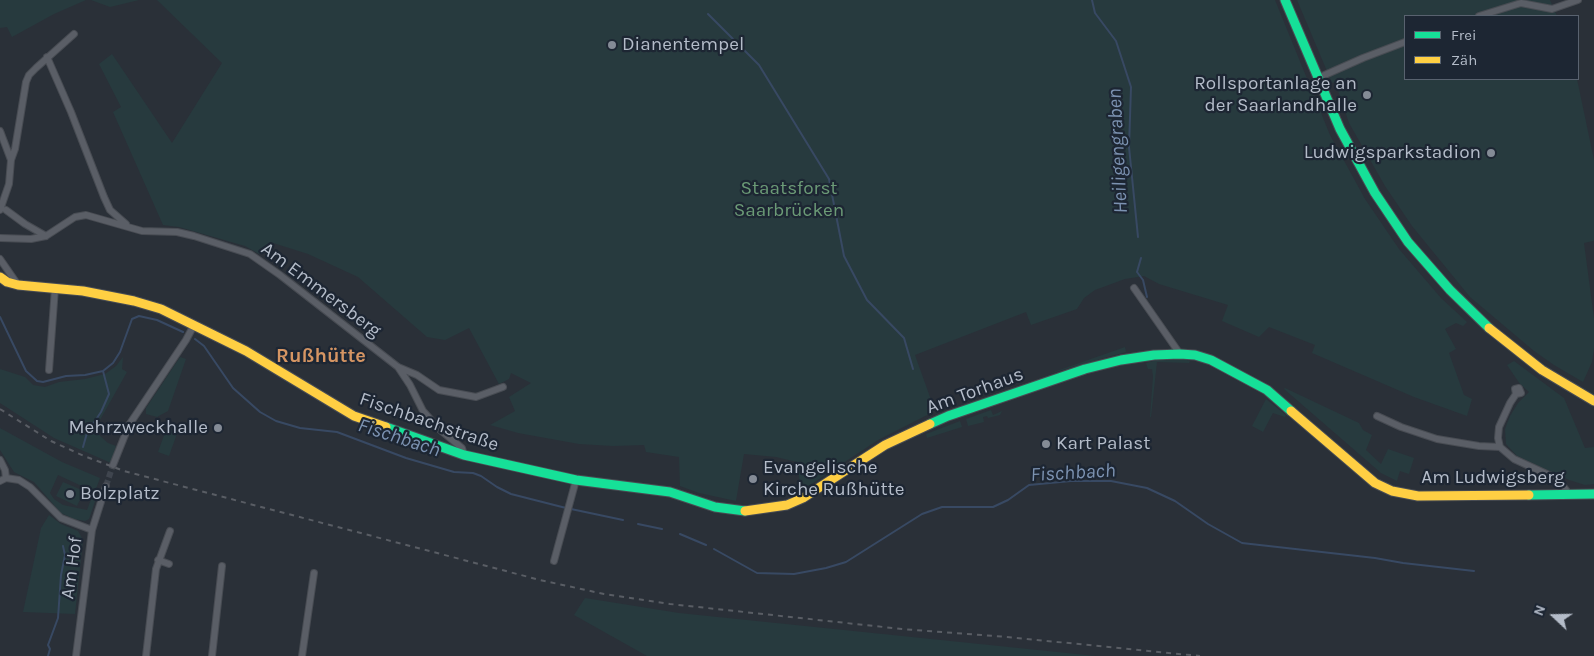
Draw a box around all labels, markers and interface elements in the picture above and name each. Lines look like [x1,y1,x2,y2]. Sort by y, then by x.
legend [1404,15,1579,80]
text: Frei [1451,26,1476,44]
place label: Dianentempel [622,34,744,56]
marker: Dianentempel [606,39,618,51]
text: Zäh [1451,51,1477,69]
place label: Rollsportanlage an der Saarlandhalle [1194,73,1357,117]
water label: Heiligengraben [1103,88,1133,214]
marker: Rollsportanlage an der Saarlandhalle [1361,89,1373,101]
place label: Ludwigsparkstadion [1304,142,1481,164]
marker: Ludwigsparkstadion [1485,147,1497,159]
park label: Staatsforst Saarbrücken [734,178,844,222]
street label: Am Emmersberg [257,237,385,343]
district label: Rußhütte [276,344,366,368]
street label: Am Torhaus [923,363,1027,419]
street label: Fischbachstraße [356,387,502,457]
water label: Fischbach [355,413,443,463]
place label: Mehrzweckhalle [68,417,208,439]
marker: Mehrzweckhalle [212,422,224,434]
place label: Kart Palast [1056,433,1150,455]
marker: Kart Palast [1040,438,1052,450]
place label: Evangelische Kirche Rußhütte [763,457,904,501]
water label: Fischbach [1030,459,1116,487]
street label: Am Ludwigsberg [1421,467,1565,489]
marker: Evangelische Kirche Rußhütte [747,473,759,485]
place label: Bolzplatz [80,483,160,505]
marker: Bolzplatz [64,488,76,500]
street label: Am Hof [56,535,88,601]
north arrow [1529,591,1579,641]
text: N [1530,603,1549,618]

